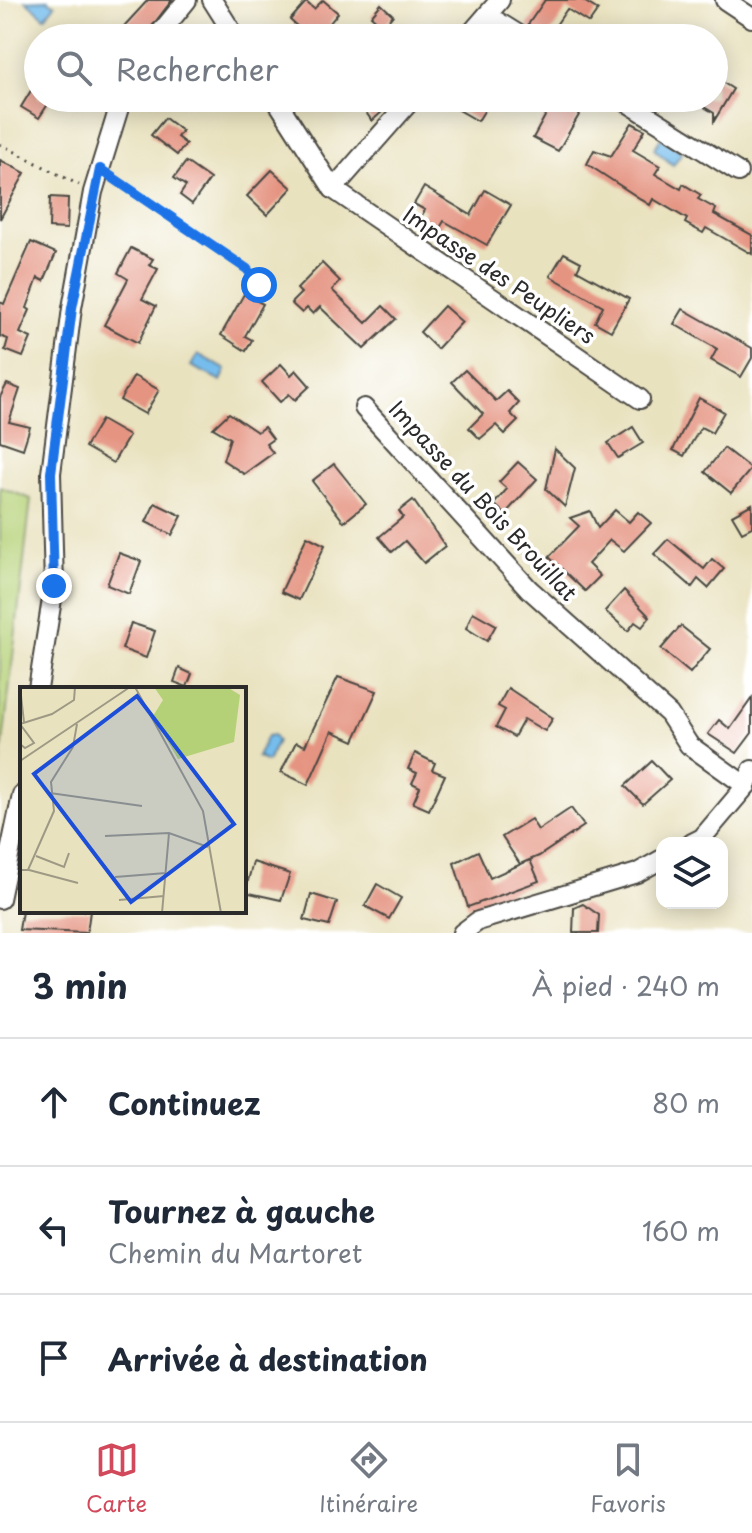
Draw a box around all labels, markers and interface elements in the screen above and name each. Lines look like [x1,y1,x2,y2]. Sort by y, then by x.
search box [24,24,728,112]
icon: search [52,46,96,90]
text: Rechercher [116,46,279,91]
street label: Impasse des Peupliers [397,197,603,351]
route start [241,267,277,303]
street label: Impasse du Bois Brouillat [382,392,586,608]
route end [36,568,72,604]
inset map [20,687,246,913]
map controls [656,837,728,909]
button: layers [656,837,728,909]
text: 3 min [32,959,128,1011]
text: À pied · 240 m [532,966,720,1005]
icon: ahead [32,1080,76,1124]
text: Continuez [108,1080,261,1125]
text: 80 m [652,1083,720,1122]
text: Tournez à gauche [108,1188,375,1233]
icon: left [32,1208,76,1252]
text: 160 m [642,1211,720,1250]
text: Chemin du Martoret [108,1233,362,1272]
icon: arrive [32,1336,76,1380]
text: Arrivée à destination [108,1336,428,1381]
tab: Carte [86,1438,147,1519]
tab: Itinéraire [319,1438,418,1519]
tab: Favoris [590,1438,666,1519]

